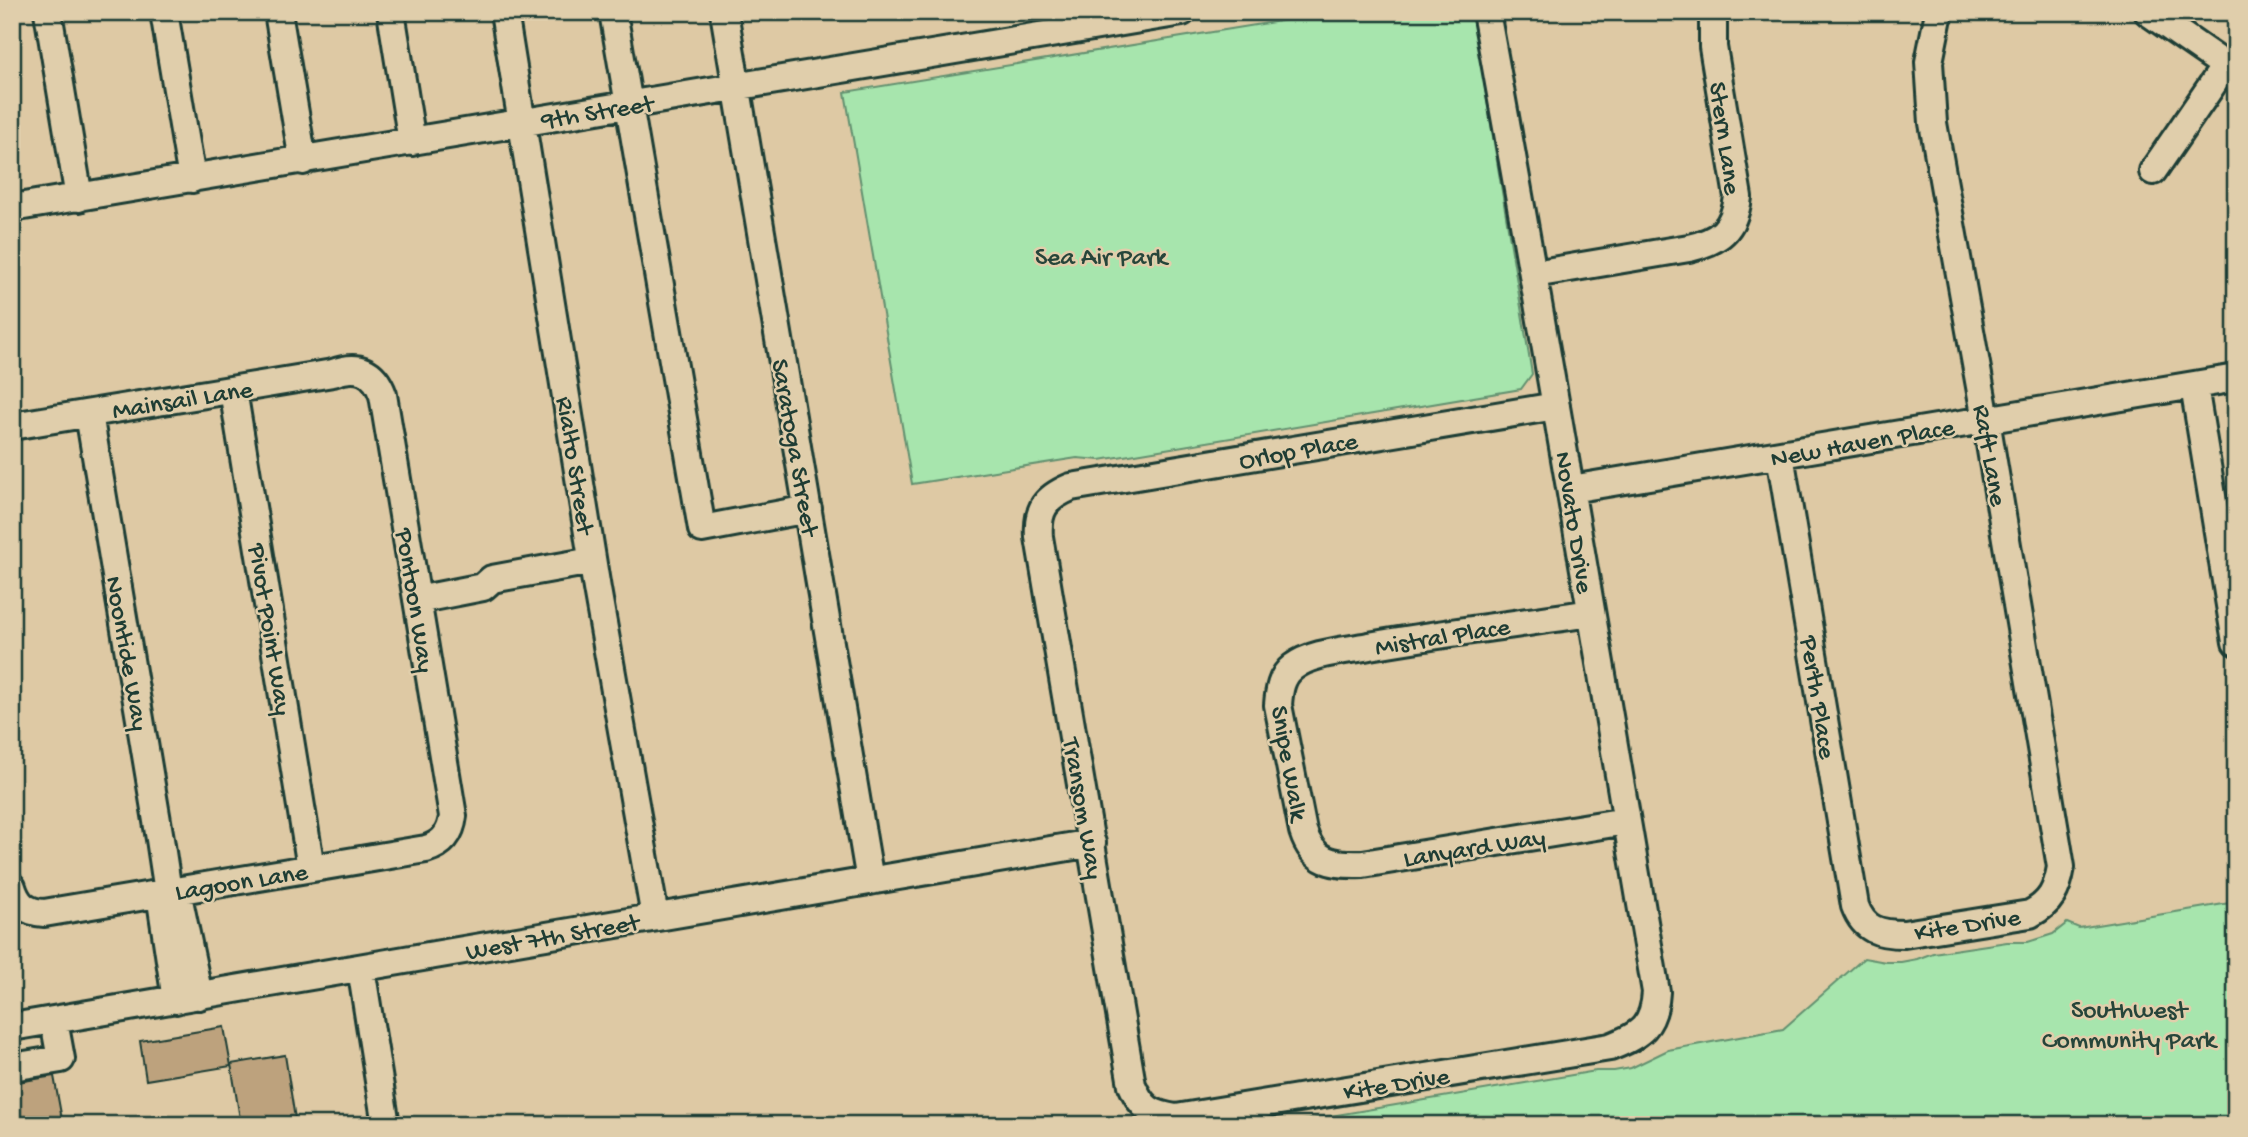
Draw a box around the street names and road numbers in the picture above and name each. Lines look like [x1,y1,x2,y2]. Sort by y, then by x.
street label: Stern Lane [1699,80,1746,198]
street label: 9th Street [538,90,658,139]
street label: Saratoga Street [762,357,824,541]
street label: Mainsail Lane [110,376,256,429]
street label: Rialto Street [546,395,599,539]
street label: Raft Lane [1963,403,2012,510]
street label: New Haven Place [1768,414,1958,477]
street label: Orlop Place [1237,428,1361,479]
street label: Novato Drive [1545,450,1598,596]
street label: Pontoon Way [386,525,439,675]
street label: Pivot Point Way [239,541,296,718]
street label: Noontide Way [96,574,153,734]
street label: Mistral Place [1373,613,1513,665]
street label: Perth Place [1790,633,1841,762]
street label: Snipe Walk [1261,704,1312,826]
street label: Transom Way [1053,734,1108,882]
street label: Lanyard Way [1401,824,1548,877]
street label: Lagoon Lane [173,859,311,910]
street label: Kite Drive [1913,904,2023,951]
street label: West 7th Street [464,909,644,970]
street label: Kite Drive [1342,1063,1452,1110]

